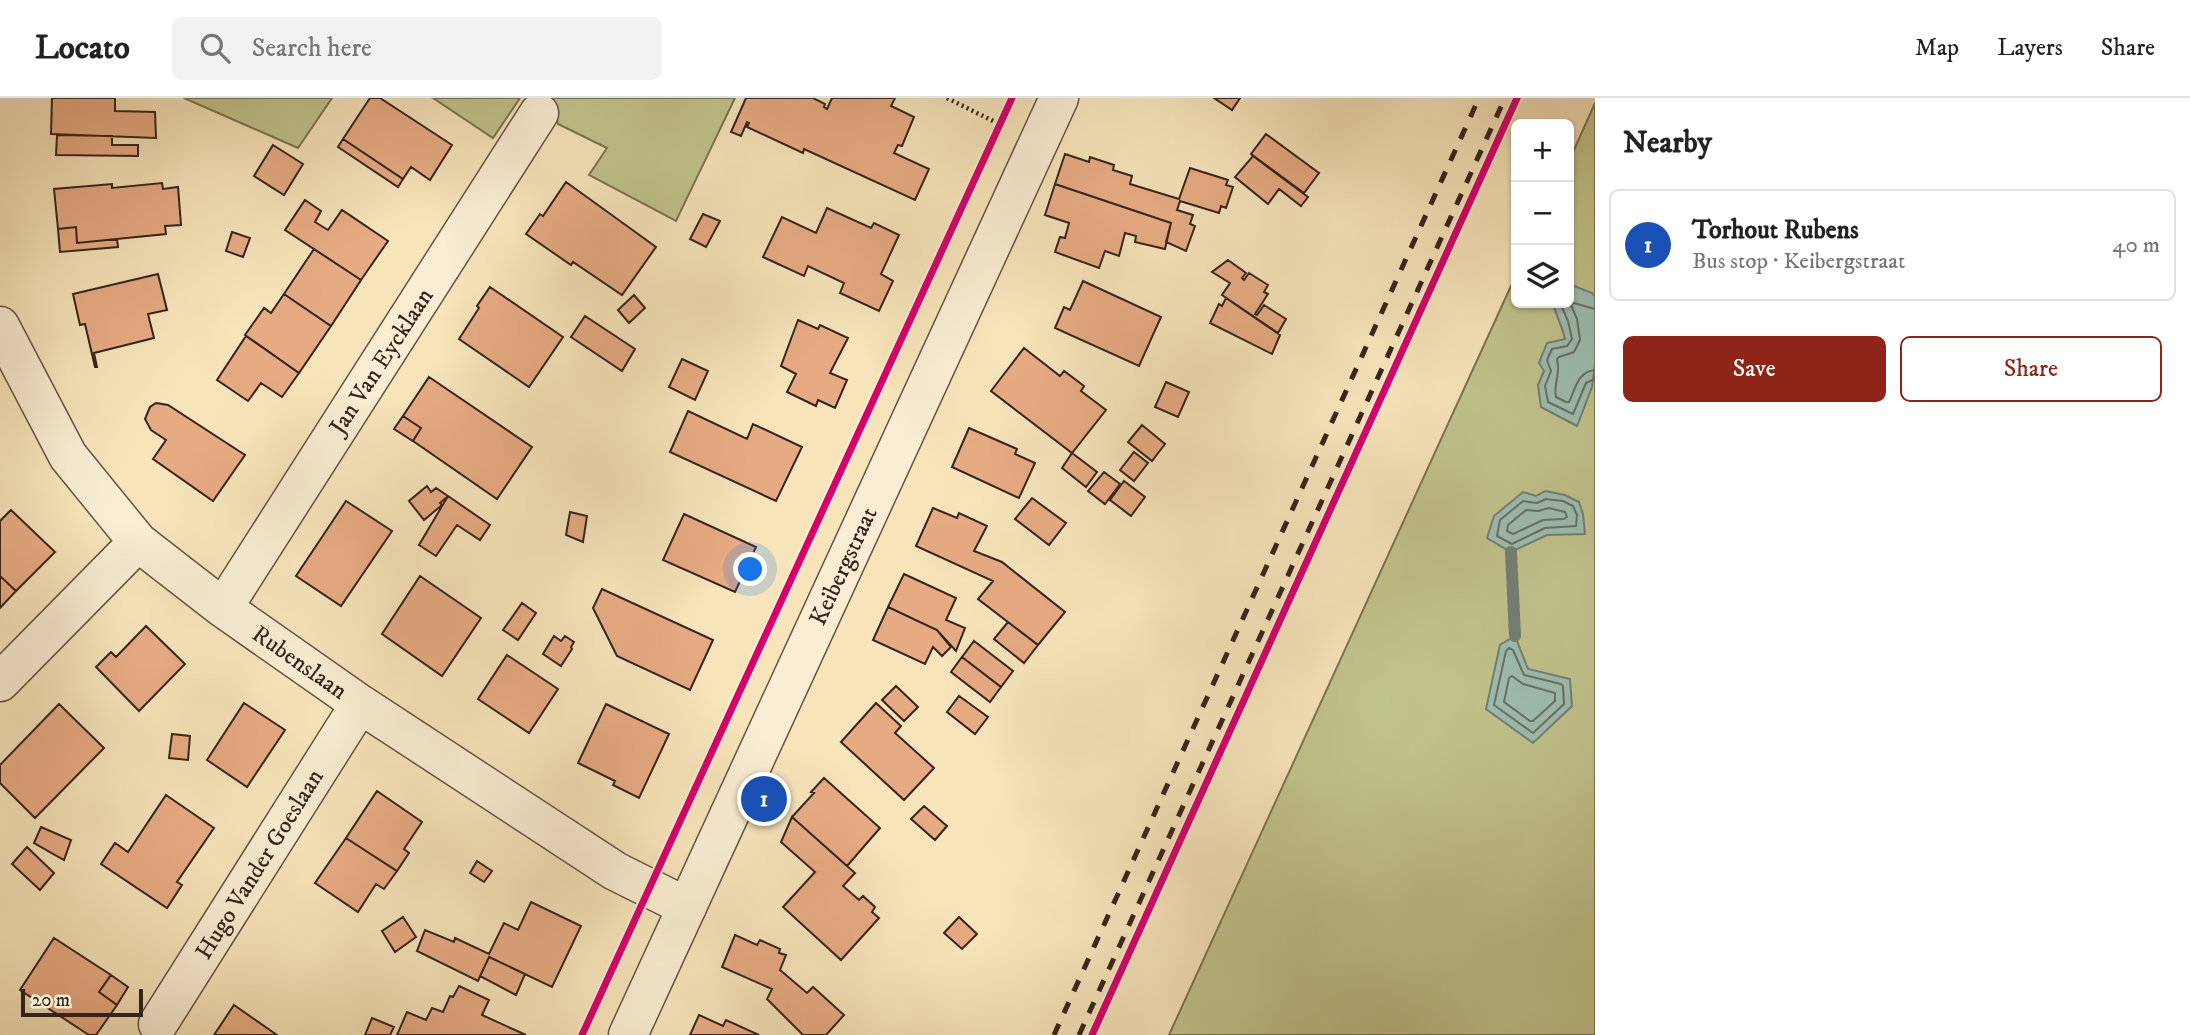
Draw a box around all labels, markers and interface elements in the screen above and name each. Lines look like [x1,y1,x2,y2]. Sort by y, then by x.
search box [172,17,662,80]
text: Locato [35,28,130,69]
icon: search [196,29,234,67]
text: Search here [252,32,372,65]
text: Map [1915,33,1959,63]
text: Layers [1997,33,2063,63]
text: Share [2101,33,2155,63]
map controls [1511,119,1574,308]
button: + [1511,119,1574,182]
text: Nearby [1623,125,1712,162]
button: − [1511,182,1574,245]
text: Torhout Rubens [1692,214,1859,247]
text: 1 [1644,231,1652,260]
text: 40 m [2112,231,2160,260]
button: layers [1511,245,1574,308]
text: Bus stop · Keibergstraat [1692,247,1905,276]
street label: Jan Van Eycklaan [322,282,441,442]
button: Save [1623,336,1886,402]
button: Share [1900,336,2162,402]
street label: Keibergstraat [803,502,885,630]
your location [733,552,767,586]
street label: Rubenslaan [246,619,353,707]
street label: Hugo Vander Goeslaan [189,763,331,965]
pin: 1 [741,773,787,825]
scale bar [21,986,144,1018]
text: 20 m [32,989,70,1012]

